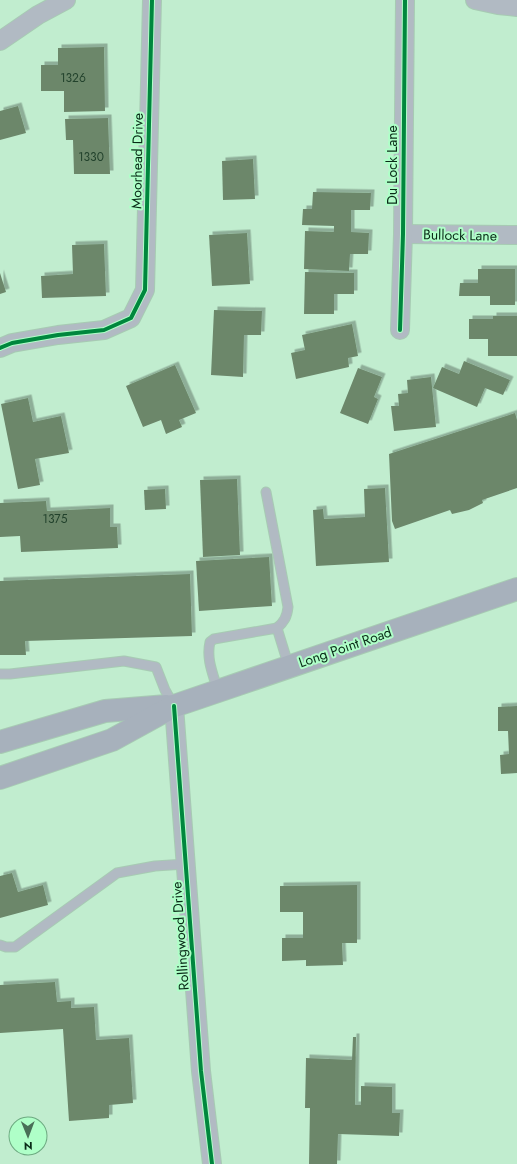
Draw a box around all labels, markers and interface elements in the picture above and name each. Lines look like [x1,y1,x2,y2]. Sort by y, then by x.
house number: 1326 [60,69,86,87]
street label: Moorhead Drive [126,113,148,209]
street label: Du Lock Lane [382,125,402,205]
house number: 1330 [78,148,104,166]
street label: Bullock Lane [423,224,497,246]
house number: 1375 [43,510,68,528]
street label: Long Point Road [296,622,394,672]
street label: Rollingwood Drive [166,881,194,991]
north arrow [8,1116,48,1156]
text: N [24,1138,33,1154]

